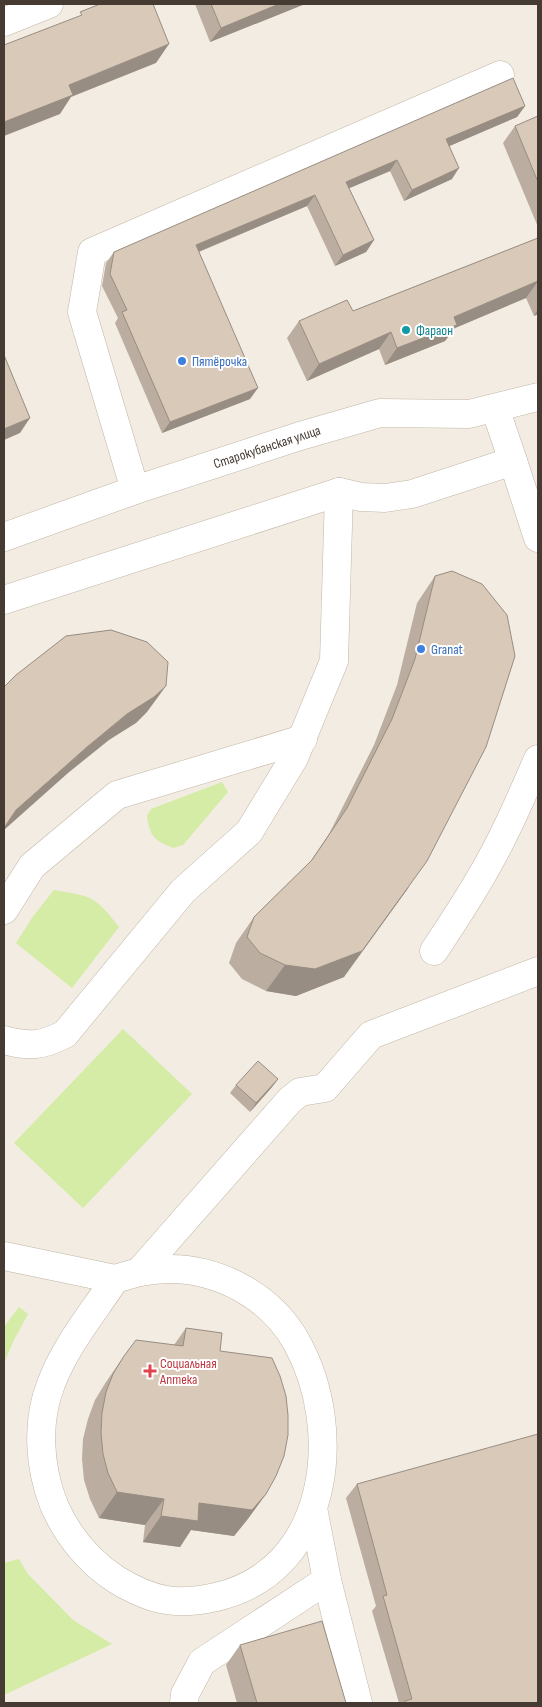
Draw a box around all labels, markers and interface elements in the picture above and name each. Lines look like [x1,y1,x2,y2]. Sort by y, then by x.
place label: Фараон [416,322,453,339]
marker: Фараон [400,324,412,336]
place label: Пятёрочка [192,353,247,370]
marker: Пятёрочка [176,355,188,367]
street label: Старокубанская улица [211,422,323,472]
place label: Granat [431,641,463,658]
marker: Granat [415,643,427,655]
place label: Социальная Аптека [159,1355,217,1388]
marker: Социальная Аптека [144,1365,156,1377]

